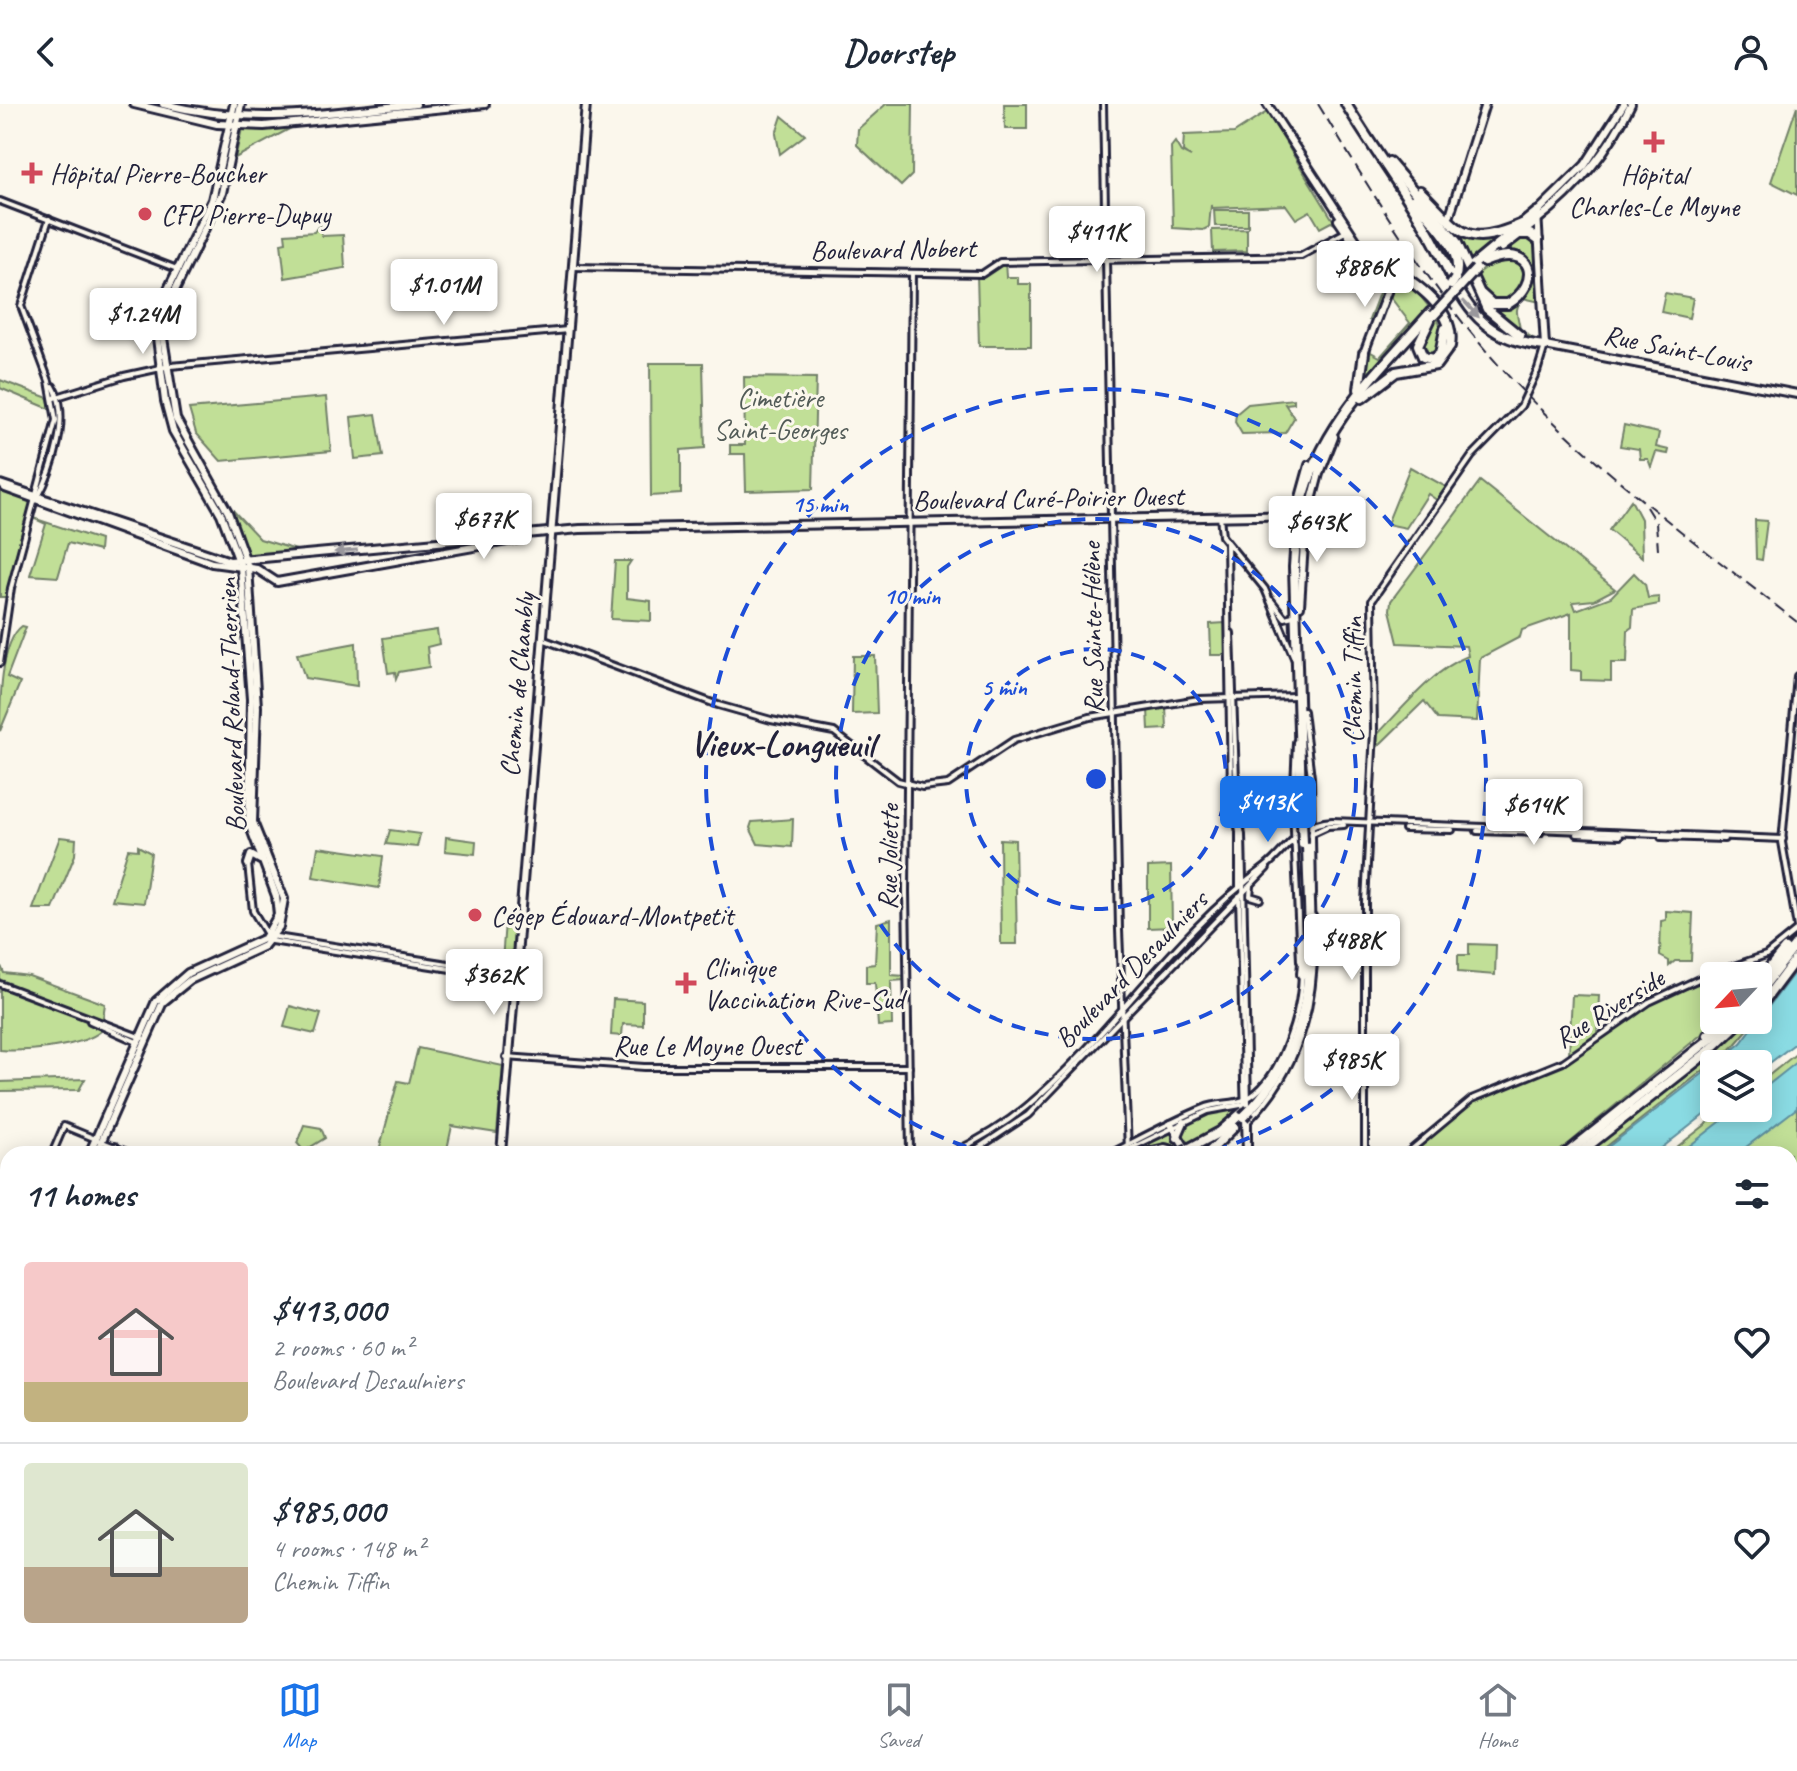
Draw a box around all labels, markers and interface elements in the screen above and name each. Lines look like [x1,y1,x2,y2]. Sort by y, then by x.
text: Doorstep [843,29,954,75]
icon: back [24,30,68,74]
icon: person [1729,30,1773,74]
marker: Hôpital Charles-Le Moyne [1643,131,1665,153]
place label: Hôpital Pierre-Boucher [50,156,268,191]
place label: Hôpital Charles-Le Moyne [1569,157,1741,224]
marker: Hôpital Pierre-Boucher [21,162,43,184]
place label: CFP Pierre-Dupuy [161,197,333,232]
marker: CFP Pierre-Dupuy [136,205,154,223]
pin: $411K [1041,206,1153,274]
text: $411K [1067,215,1127,248]
street label: Boulevard Nobert [810,230,979,268]
pin: $886K [1309,241,1421,309]
text: $886K [1335,250,1395,283]
pin: $1.01M [379,259,509,327]
text: $1.01M [409,268,479,301]
pin: $1.24M [78,288,208,356]
text: $1.24M [108,297,178,330]
one-way arrow [1462,299,1480,318]
street label: Rue Saint-Louis [1601,317,1756,380]
park label: Cimetière Saint-Georges [713,380,849,447]
street label: Boulevard Curé-Poirier Ouest [912,478,1186,518]
text: 15 min [792,489,849,519]
pin: $677K [428,493,540,561]
pin: $643K [1261,496,1373,564]
text: $677K [454,502,514,535]
text: $643K [1287,505,1347,538]
street label: Rue Sainte-Hélène [1073,540,1111,714]
one-way arrow [333,544,358,557]
street label: Boulevard Roland-Therrien [209,576,253,833]
text: 10 min [884,581,941,611]
street label: Chemin de Chambly [492,589,543,778]
street label: Chemin Tiffin [1335,616,1370,743]
text: 5 min [981,672,1028,702]
district label: Vieux-Longueuil [690,721,881,767]
centre of rings [1082,765,1110,793]
pin: $413K [1212,776,1324,844]
pin: $614K [1478,779,1590,847]
text: $413K [1238,785,1298,818]
text: $614K [1504,788,1564,821]
street label: Rue Joliette [870,802,906,910]
street label: Boulevard Desaulniers [1047,881,1217,1055]
place label: Cégep Édouard-Montpetit [491,898,736,933]
marker: Cégep Édouard-Montpetit [466,906,484,924]
pin: $488K [1296,914,1408,982]
text: $488K [1322,923,1382,956]
pin: $362K [438,949,550,1017]
place label: Clinique Vaccination Rive-Sud [704,950,908,1017]
text: $362K [464,958,524,991]
street label: Rue Riverside [1548,960,1672,1055]
north arrow [1700,962,1772,1034]
map controls [1700,962,1772,1122]
marker: Clinique Vaccination Rive-Sud [675,972,697,994]
street label: Rue Le Moyne Ouest [613,1028,804,1063]
pin: $985K [1296,1034,1408,1102]
text: $985K [1322,1043,1382,1076]
button: layers [1700,1050,1772,1122]
icon: filters [1730,1172,1774,1216]
text: 11 homes [24,1173,135,1216]
text: $413,000 [272,1288,386,1331]
icon: home [88,1294,184,1390]
icon: heart [1730,1320,1774,1364]
text: 2 rooms · 60 m² [272,1331,413,1364]
text: Boulevard Desaulniers [272,1364,463,1397]
text: $985,000 [272,1489,385,1532]
icon: home [88,1495,184,1591]
icon: heart [1730,1521,1774,1565]
text: 4 rooms · 148 m² [272,1532,424,1565]
text: Chemin Tiffin [272,1565,389,1598]
tab: Map [278,1678,322,1754]
tab: Saved [877,1678,921,1754]
tab: Home [1476,1678,1520,1754]

